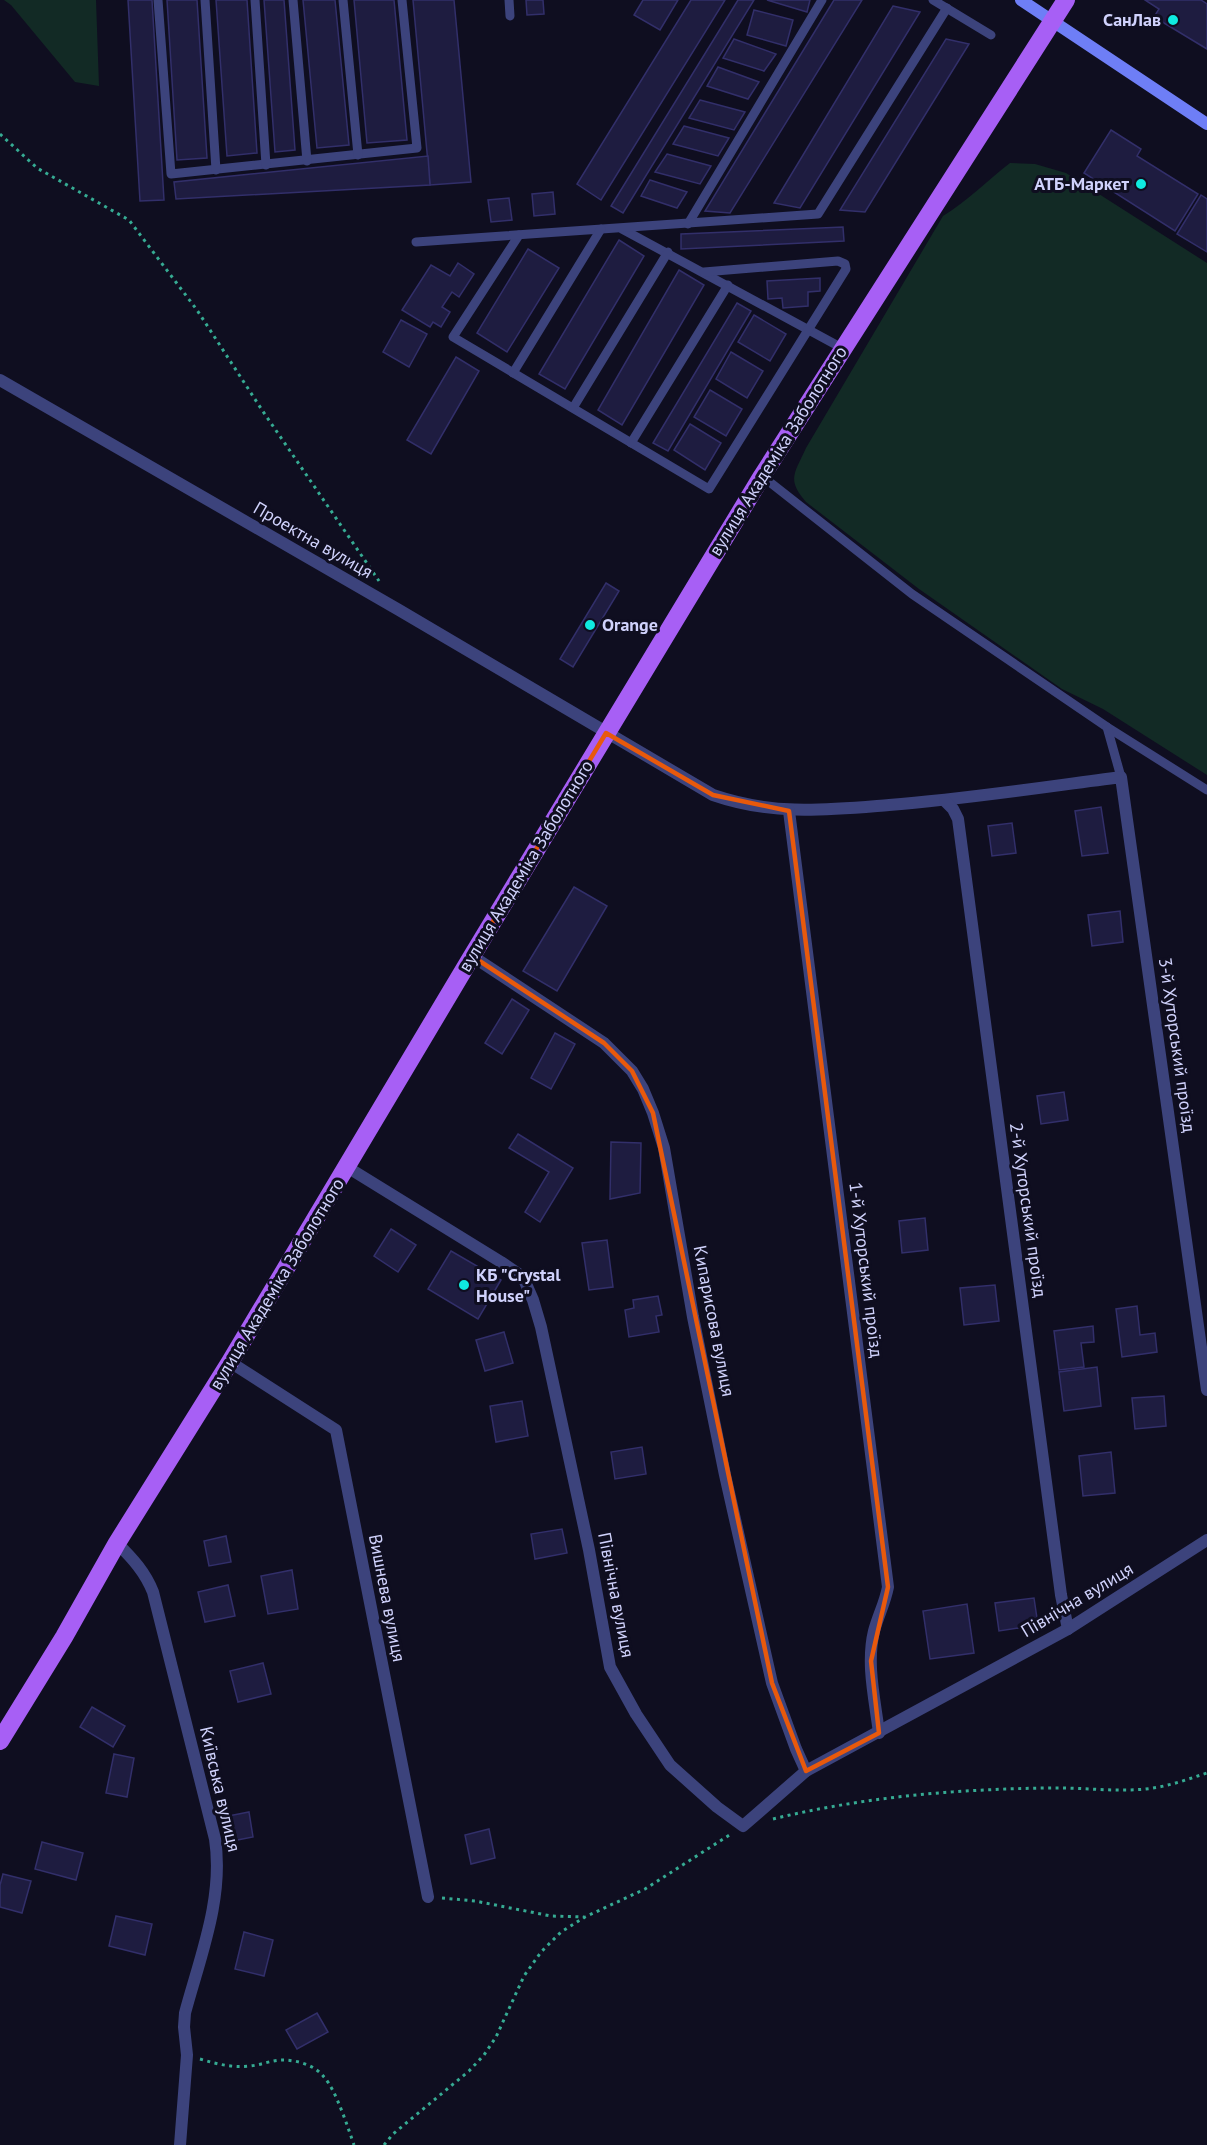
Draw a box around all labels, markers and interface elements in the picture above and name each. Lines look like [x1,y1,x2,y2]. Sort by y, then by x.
place label: СанЛав [1103,8,1161,31]
marker: СанЛав [1166,13,1180,27]
place label: АТБ-Маркет [1034,172,1129,195]
marker: АТБ-Маркет [1134,177,1148,191]
street label: вулиця Академіка Заболотного [703,342,852,560]
street label: Проектна вулиця [249,496,377,583]
place label: Orange [602,613,658,636]
marker: Orange [583,618,597,632]
street label: вулиця Академіка Заболотного [453,756,598,976]
street label: 3-й Хуторський проїзд [1154,956,1201,1134]
street label: 2-й Хуторський проїзд [1005,1121,1052,1299]
street label: вулиця Академіка Заболотного [204,1174,349,1394]
street label: 1-й Хуторський проїзд [844,1181,889,1359]
street label: Кипарисова вулиця [689,1243,740,1398]
place label: КБ "Crystal House" [476,1263,561,1307]
marker: КБ "Crystal House" [457,1278,471,1292]
street label: Північна вулиця [593,1530,640,1659]
street label: Вишнева вулиця [364,1532,411,1664]
street label: Північна вулиця [1016,1557,1137,1642]
street label: Київська вулиця [195,1724,246,1854]

